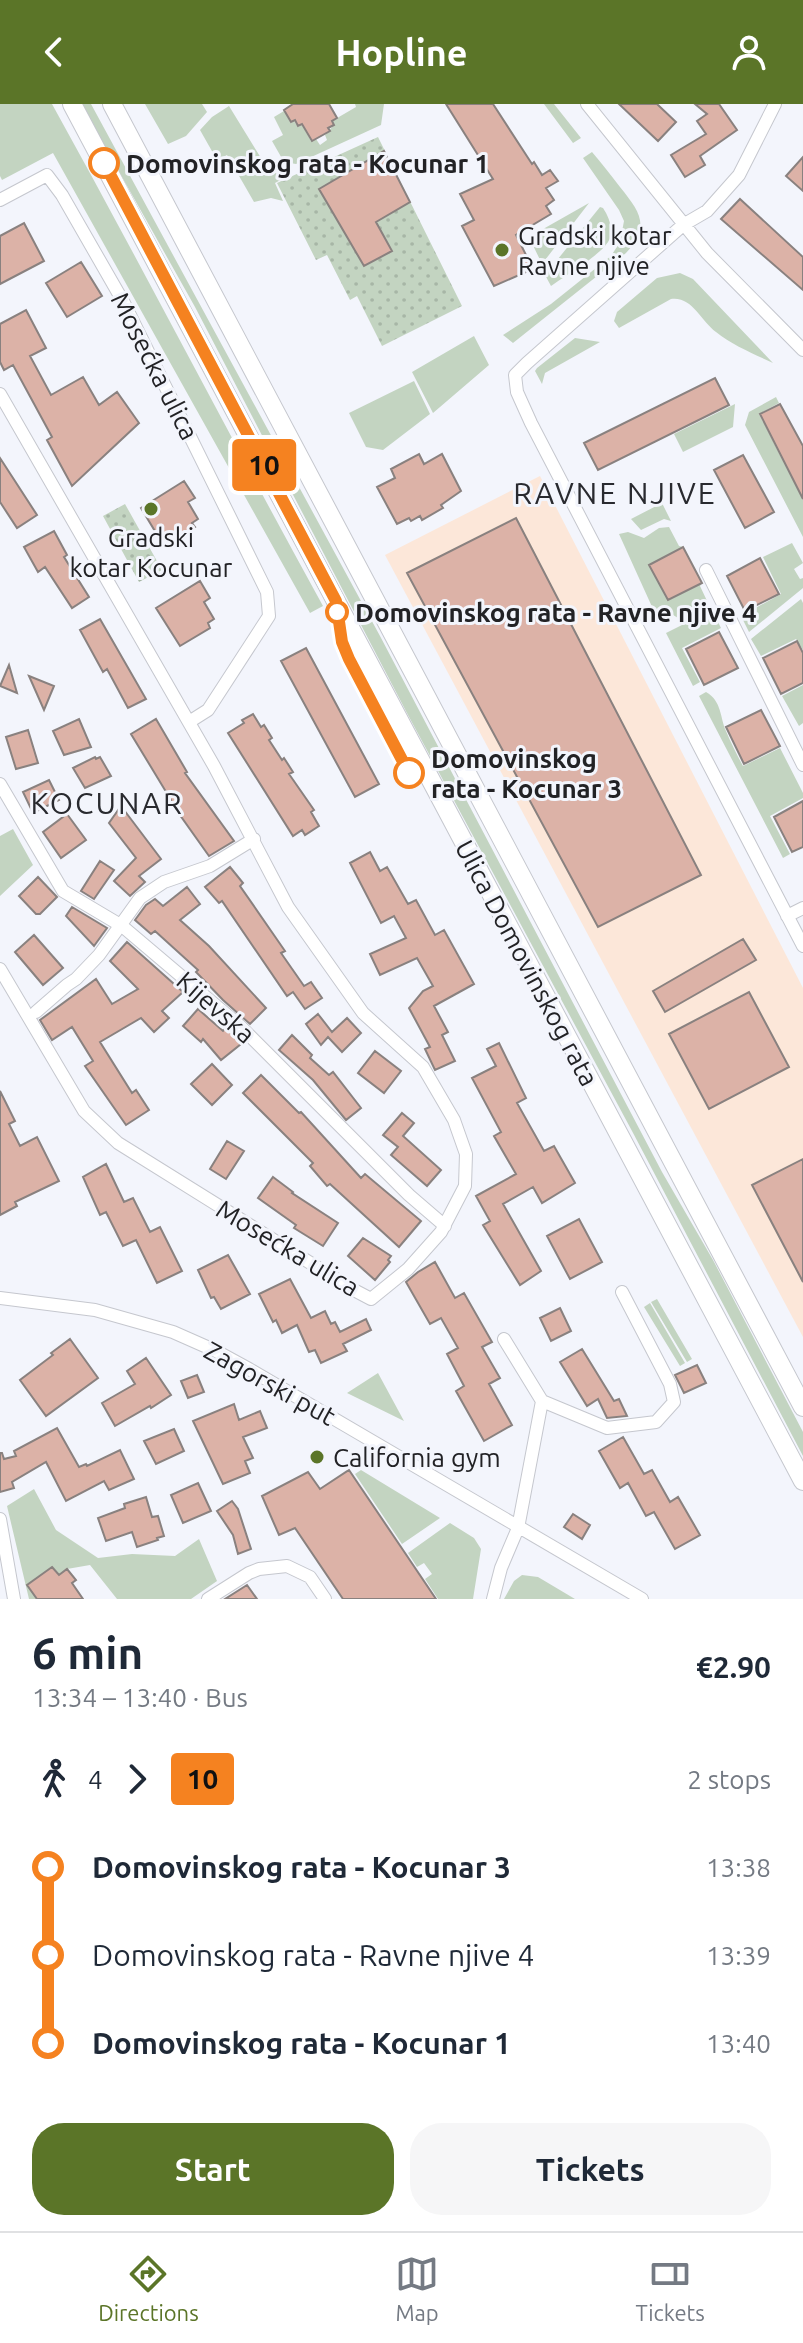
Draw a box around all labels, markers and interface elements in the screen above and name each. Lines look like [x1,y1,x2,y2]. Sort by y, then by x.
icon: back [32,30,76,74]
icon: person [727,30,771,74]
text: Hopline [335,32,468,73]
marker: Domovinskog rata - Kocunar 1 [89,148,119,178]
place label: Domovinskog rata - Kocunar 1 [126,149,489,178]
place label: Gradski kotar Ravne njive [518,221,672,280]
marker: Gradski kotar Ravne njive [493,241,511,259]
street label: Mosećka ulica [105,288,205,444]
line badge: 10 [228,439,300,491]
text: 10 [248,449,280,480]
district label: RAVNE NJIVE [513,476,717,510]
marker: Gradski kotar Kocunar [142,500,160,518]
place label: Gradski kotar Kocunar [70,523,233,582]
place label: Domovinskog rata - Ravne njive 4 [355,598,757,627]
marker: Domovinskog rata - Ravne njive 4 [326,601,348,623]
place label: Domovinskog rata - Kocunar 3 [431,744,622,803]
marker: Domovinskog rata - Kocunar 3 [394,758,424,788]
district label: KOCUNAR [30,786,184,820]
street label: Ulica Domovinskog rata [450,835,604,1091]
street label: Kijevska [171,965,261,1049]
street label: Mosećka ulica [211,1194,365,1302]
street label: Zagorski put [200,1335,340,1431]
place label: California gym [333,1443,501,1472]
marker: California gym [308,1448,326,1466]
text: 6 min [32,1628,143,1677]
text: €2.90 [696,1650,771,1684]
text: 13:34 – 13:40 · Bus [32,1683,248,1712]
icon: walk [32,1757,76,1801]
icon: forward [115,1757,159,1801]
text: 10 [187,1763,218,1794]
text: 4 [88,1765,103,1794]
text: 2 stops [687,1765,771,1794]
text: Domovinskog rata - Kocunar 3 [92,1850,511,1884]
text: 13:38 [706,1853,771,1882]
text: Domovinskog rata - Ravne njive 4 [92,1938,535,1972]
text: 13:39 [706,1941,771,1970]
text: Domovinskog rata - Kocunar 1 [92,2026,511,2060]
text: 13:40 [706,2029,771,2058]
button: Start [32,2123,394,2215]
button: Tickets [410,2123,771,2215]
tab: Directions [98,2252,199,2325]
tab: Map [395,2252,439,2325]
tab: Tickets [635,2252,705,2325]

